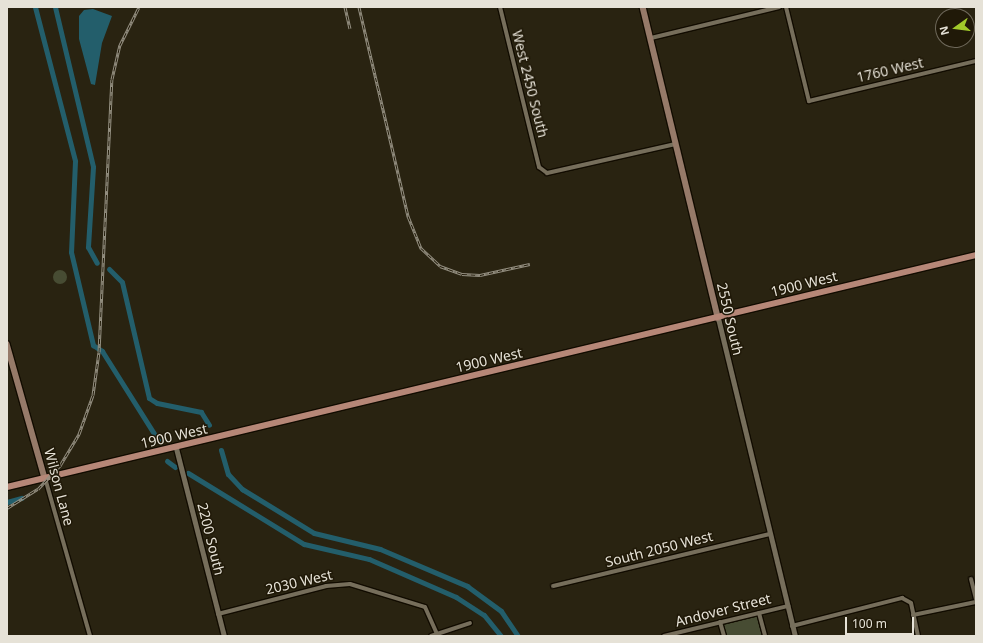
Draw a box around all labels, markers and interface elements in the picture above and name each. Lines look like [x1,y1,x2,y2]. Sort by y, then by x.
north arrow [935,8,975,48]
text: N [935,25,952,37]
street label: West 2450 South [509,28,551,140]
street label: 1760 West [855,54,925,86]
street label: 1900 West [769,268,839,300]
street label: 2550 South [713,281,747,357]
street label: 1900 West [454,344,524,376]
street label: 1900 West [139,420,209,452]
street label: Wilson Lane [41,446,77,528]
street label: 2200 South [194,501,228,577]
street label: South 2050 West [603,528,715,570]
street label: 2030 West [264,566,334,598]
street label: Andover Street [673,590,773,630]
scale bar [847,609,916,635]
text: 100 m [852,615,887,632]

